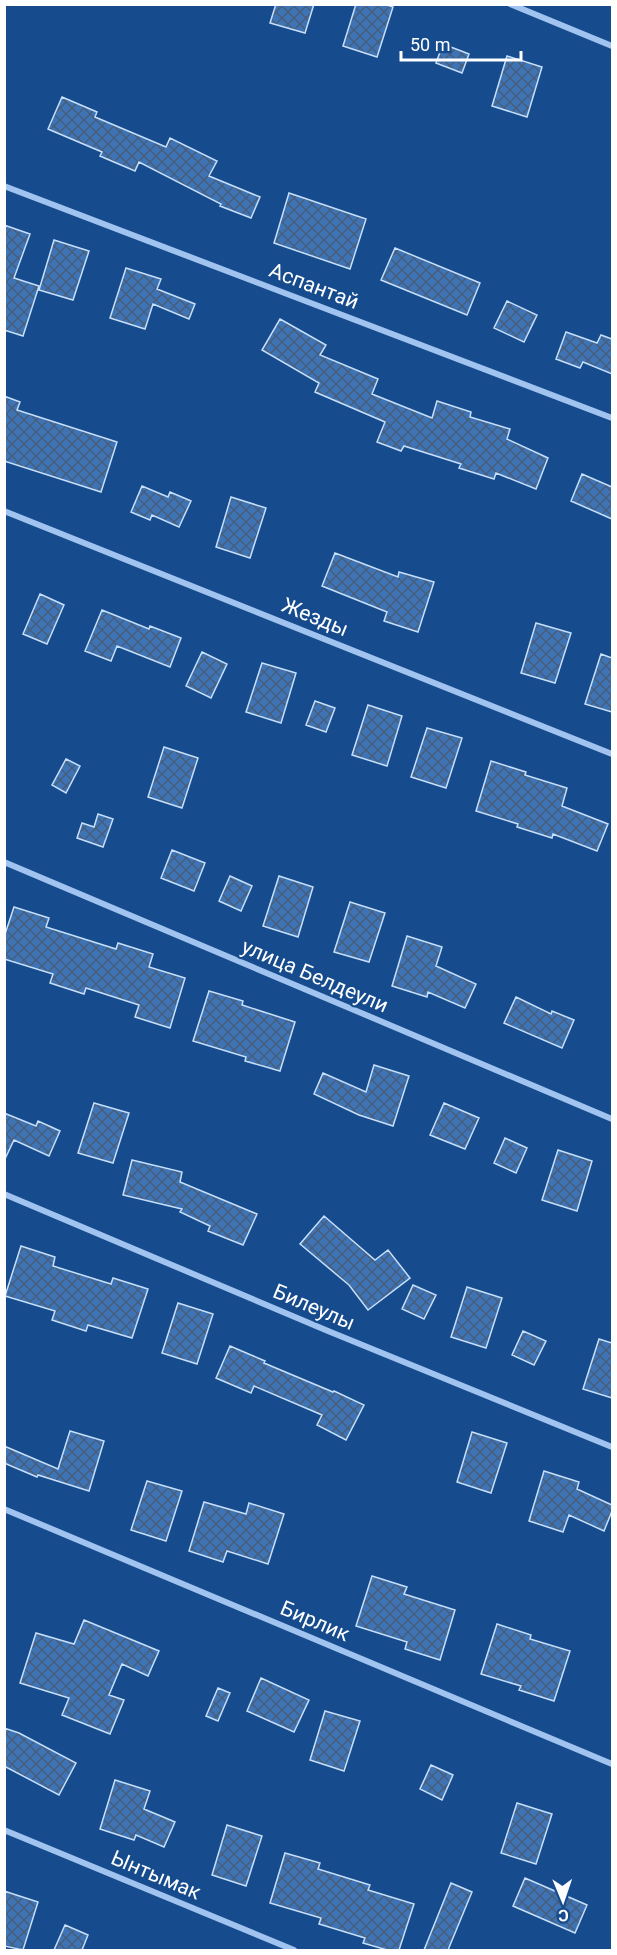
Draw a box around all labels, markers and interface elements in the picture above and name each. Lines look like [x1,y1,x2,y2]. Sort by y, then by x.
scale bar [401,24,521,62]
text: 50 m [410,34,450,55]
street label: Аспантай [266,258,362,314]
street label: Жезды [278,593,352,641]
street label: улица Белдеули [238,934,392,1018]
street label: Билеулы [270,1279,358,1335]
street label: Бирлик [277,1596,354,1646]
street label: Ынтымак [108,1845,205,1905]
north arrow [533,1871,593,1931]
text: С [558,1906,569,1925]

